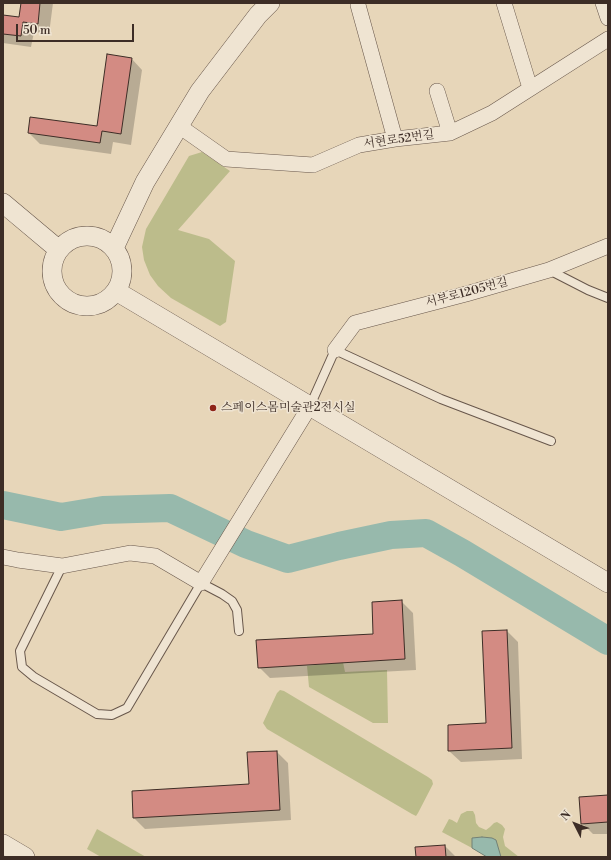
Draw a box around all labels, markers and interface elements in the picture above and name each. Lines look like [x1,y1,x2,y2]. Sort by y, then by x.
scale bar [18,16,136,42]
text: 50 m [23,23,51,38]
street label: 서현로52번길 [363,128,435,152]
street label: 서부로1205번길 [424,275,510,311]
place label: 스페이스몸미술관2전시실 [221,401,355,415]
marker: 스페이스몸미술관2전시실 [208,403,218,413]
north arrow [555,804,595,844]
text: N [558,808,574,824]

